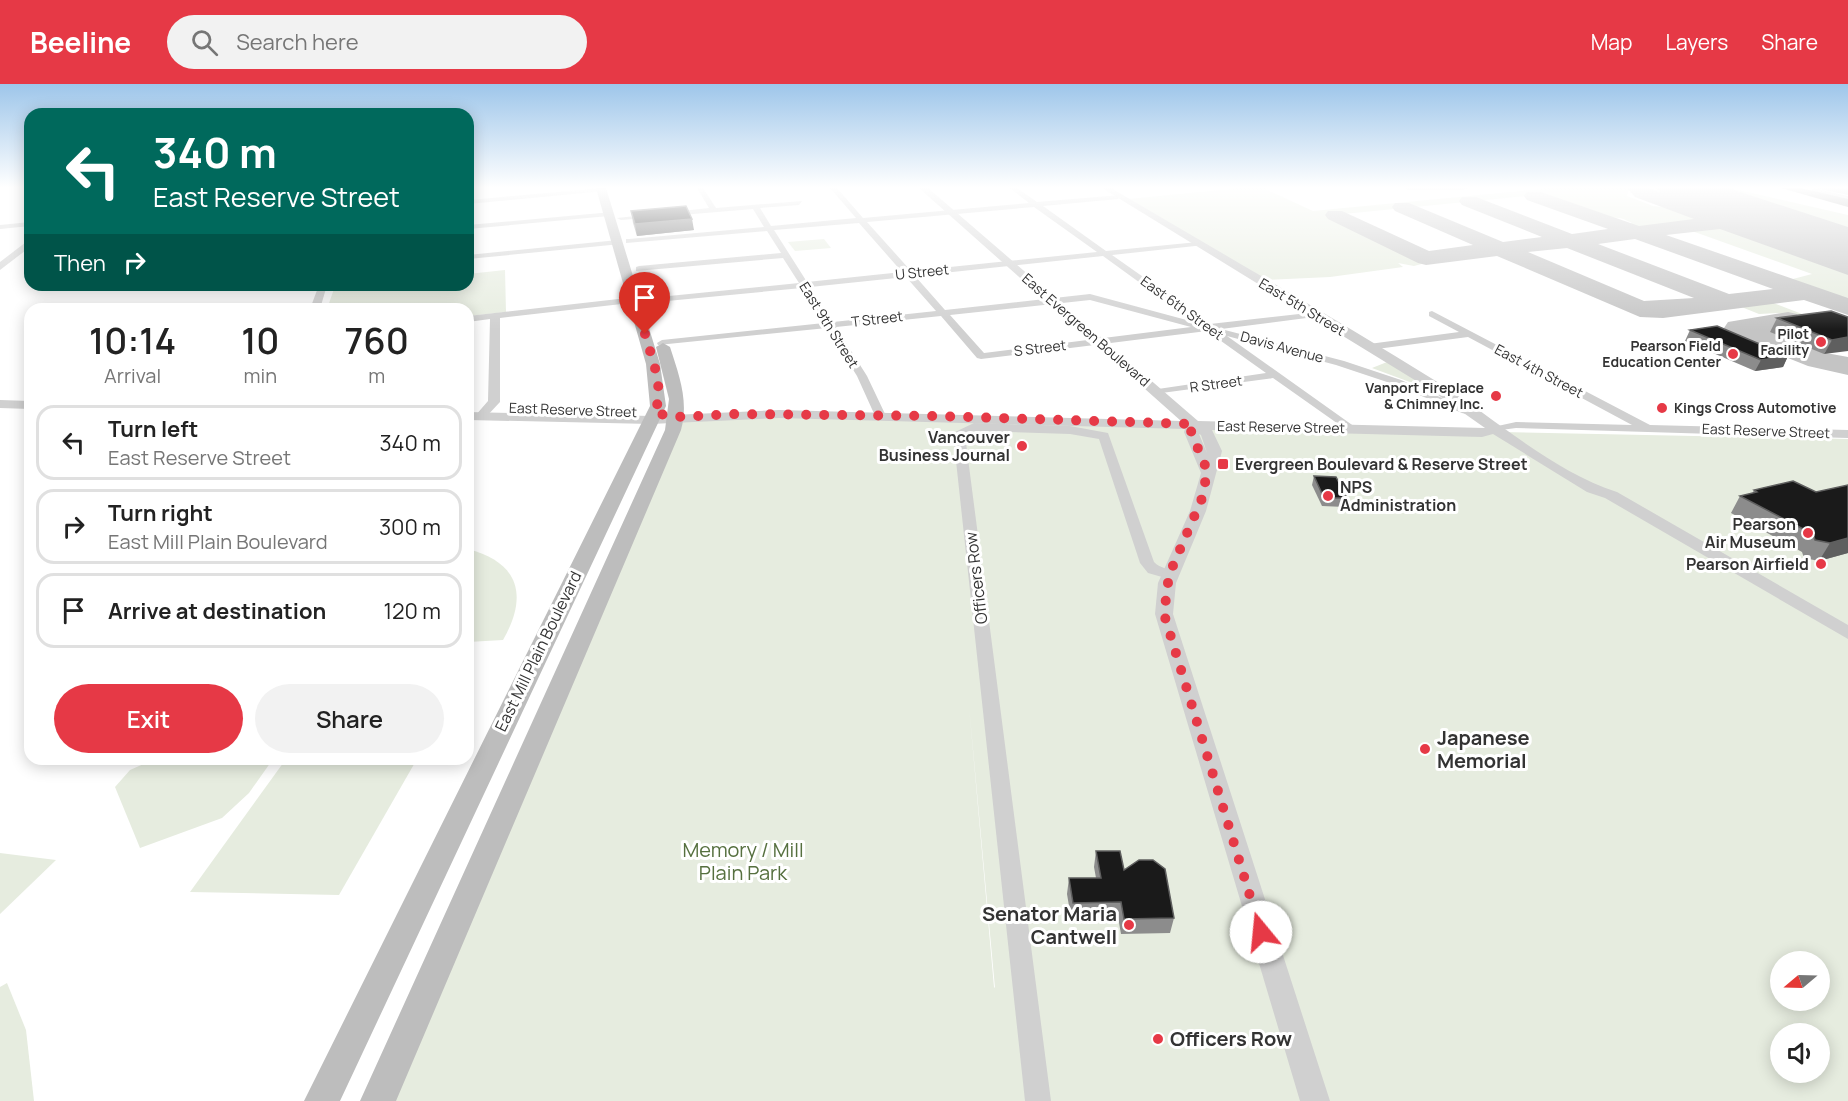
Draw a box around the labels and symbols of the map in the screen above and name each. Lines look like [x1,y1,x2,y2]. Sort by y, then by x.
street label: U Street [894,259,950,284]
street label: East Evergreen Boulevard [1018,269,1154,391]
street label: East 6th Street [1137,271,1228,344]
pin [619,272,670,334]
street label: East 5th Street [1256,273,1349,340]
street label: East 9th Street [795,278,864,372]
street label: T Street [850,306,904,331]
place label: Pilot Facility [1761,324,1809,359]
street label: Davis Avenue [1238,326,1326,367]
street label: S Street [1013,335,1068,360]
marker: Pilot Facility [1814,335,1828,349]
place label: Pearson Field Education Center [1602,336,1721,371]
street label: East 4th Street [1492,339,1587,402]
marker: Pearson Field Education Center [1726,347,1740,361]
street label: R Street [1188,370,1244,397]
place label: Vanport Fireplace & Chimney Inc. [1365,378,1484,413]
marker: Vanport Fireplace & Chimney Inc. [1489,389,1503,403]
street label: East Reserve Street [509,398,638,421]
place label: Kings Cross Automotive [1674,398,1836,417]
marker: Kings Cross Automotive [1655,401,1669,415]
street label: East Reserve Street [1217,416,1346,437]
street label: East Reserve Street [1702,419,1831,442]
place label: Vancouver Business Journal [879,426,1010,466]
marker: Vancouver Business Journal [1015,439,1029,453]
place label: Evergreen Boulevard & Reserve Street [1235,453,1528,475]
marker: Evergreen Boulevard & Reserve Street [1216,457,1230,471]
place label: NPS Administration [1340,476,1456,516]
marker: NPS Administration [1321,489,1335,503]
place label: Pearson Air Museum [1705,513,1796,553]
marker: Pearson Air Museum [1801,526,1815,540]
street label: Officers Row [959,531,993,625]
place label: Pearson Airfield [1686,553,1809,575]
marker: Pearson Airfield [1814,557,1828,571]
street label: East Mill Plain Boulevard [490,567,586,735]
place label: Japanese Memorial [1437,724,1530,774]
marker: Japanese Memorial [1418,742,1432,756]
park label: Memory / Mill Plain Park [682,836,804,886]
place label: Senator Maria Cantwell [982,900,1117,950]
position arrow [1229,900,1293,964]
marker: Senator Maria Cantwell [1122,918,1136,932]
north arrow [1770,951,1830,1011]
place label: Officers Row [1170,1025,1292,1052]
marker: Officers Row [1151,1032,1165,1046]

